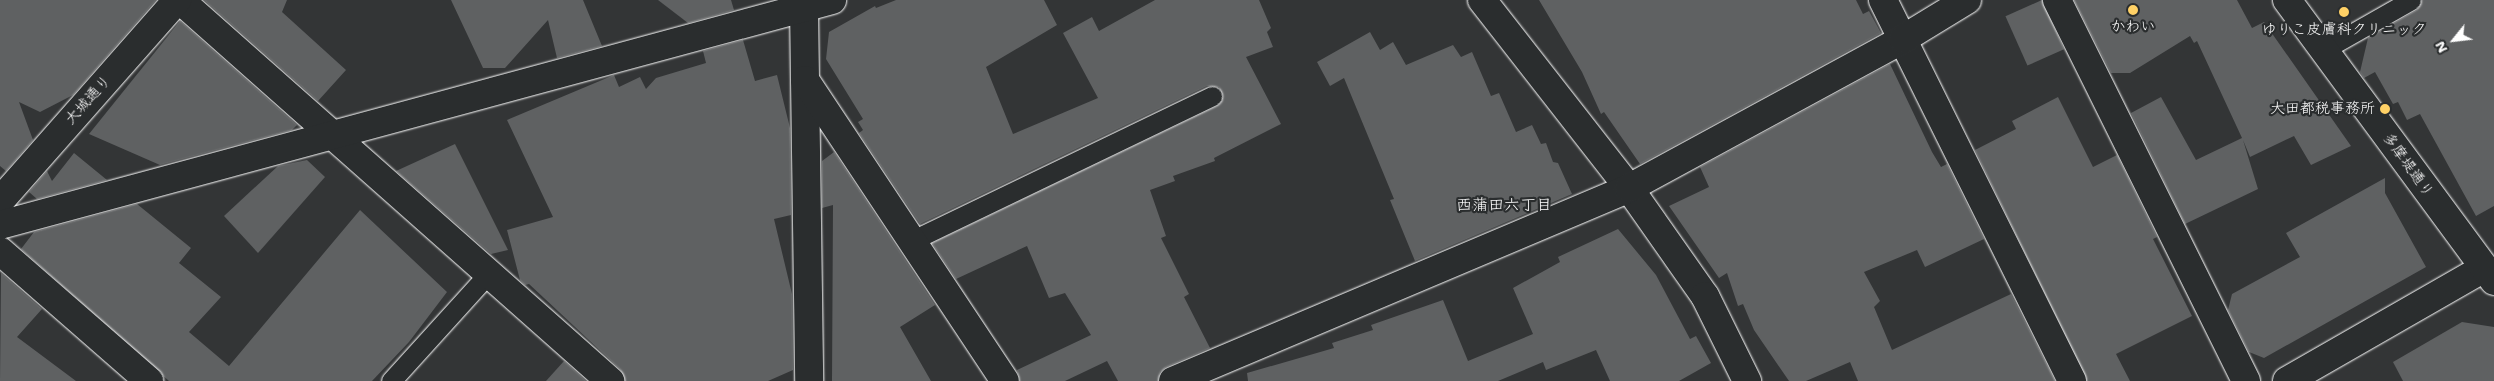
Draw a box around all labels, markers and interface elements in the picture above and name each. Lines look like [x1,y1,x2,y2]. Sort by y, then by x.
marker: かわい [2127,4,2139,16]
marker: ゆりこ皮膚科クリニック [2337,5,2351,19]
north arrow [2429,15,2479,65]
place label: かわい [2111,18,2155,36]
place label: ゆりこ皮膚科クリニック [2262,21,2426,39]
text: N [2430,38,2451,56]
street label: 大城通り [61,72,115,128]
place label: 大田都税事務所 [2270,100,2375,118]
marker: 大田都税事務所 [2379,103,2391,115]
street label: 多摩堤通り [2379,129,2437,201]
district label: 西蒲田六丁目 [1456,195,1552,215]

